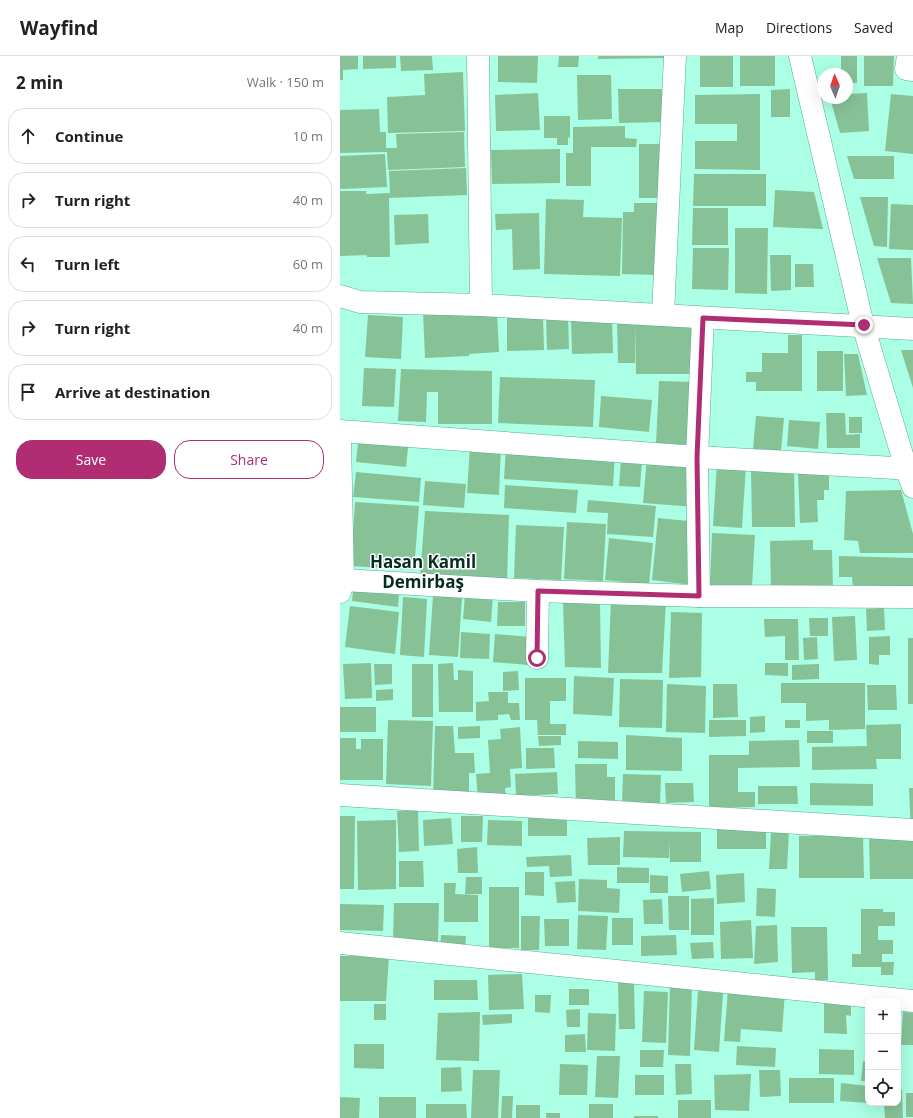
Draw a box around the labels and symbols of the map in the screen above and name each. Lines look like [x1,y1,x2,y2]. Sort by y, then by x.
north arrow [817,68,853,104]
route end [855,316,873,334]
district label: Hasan Kamil Demirbaş [370,550,476,593]
route start [528,649,546,667]

